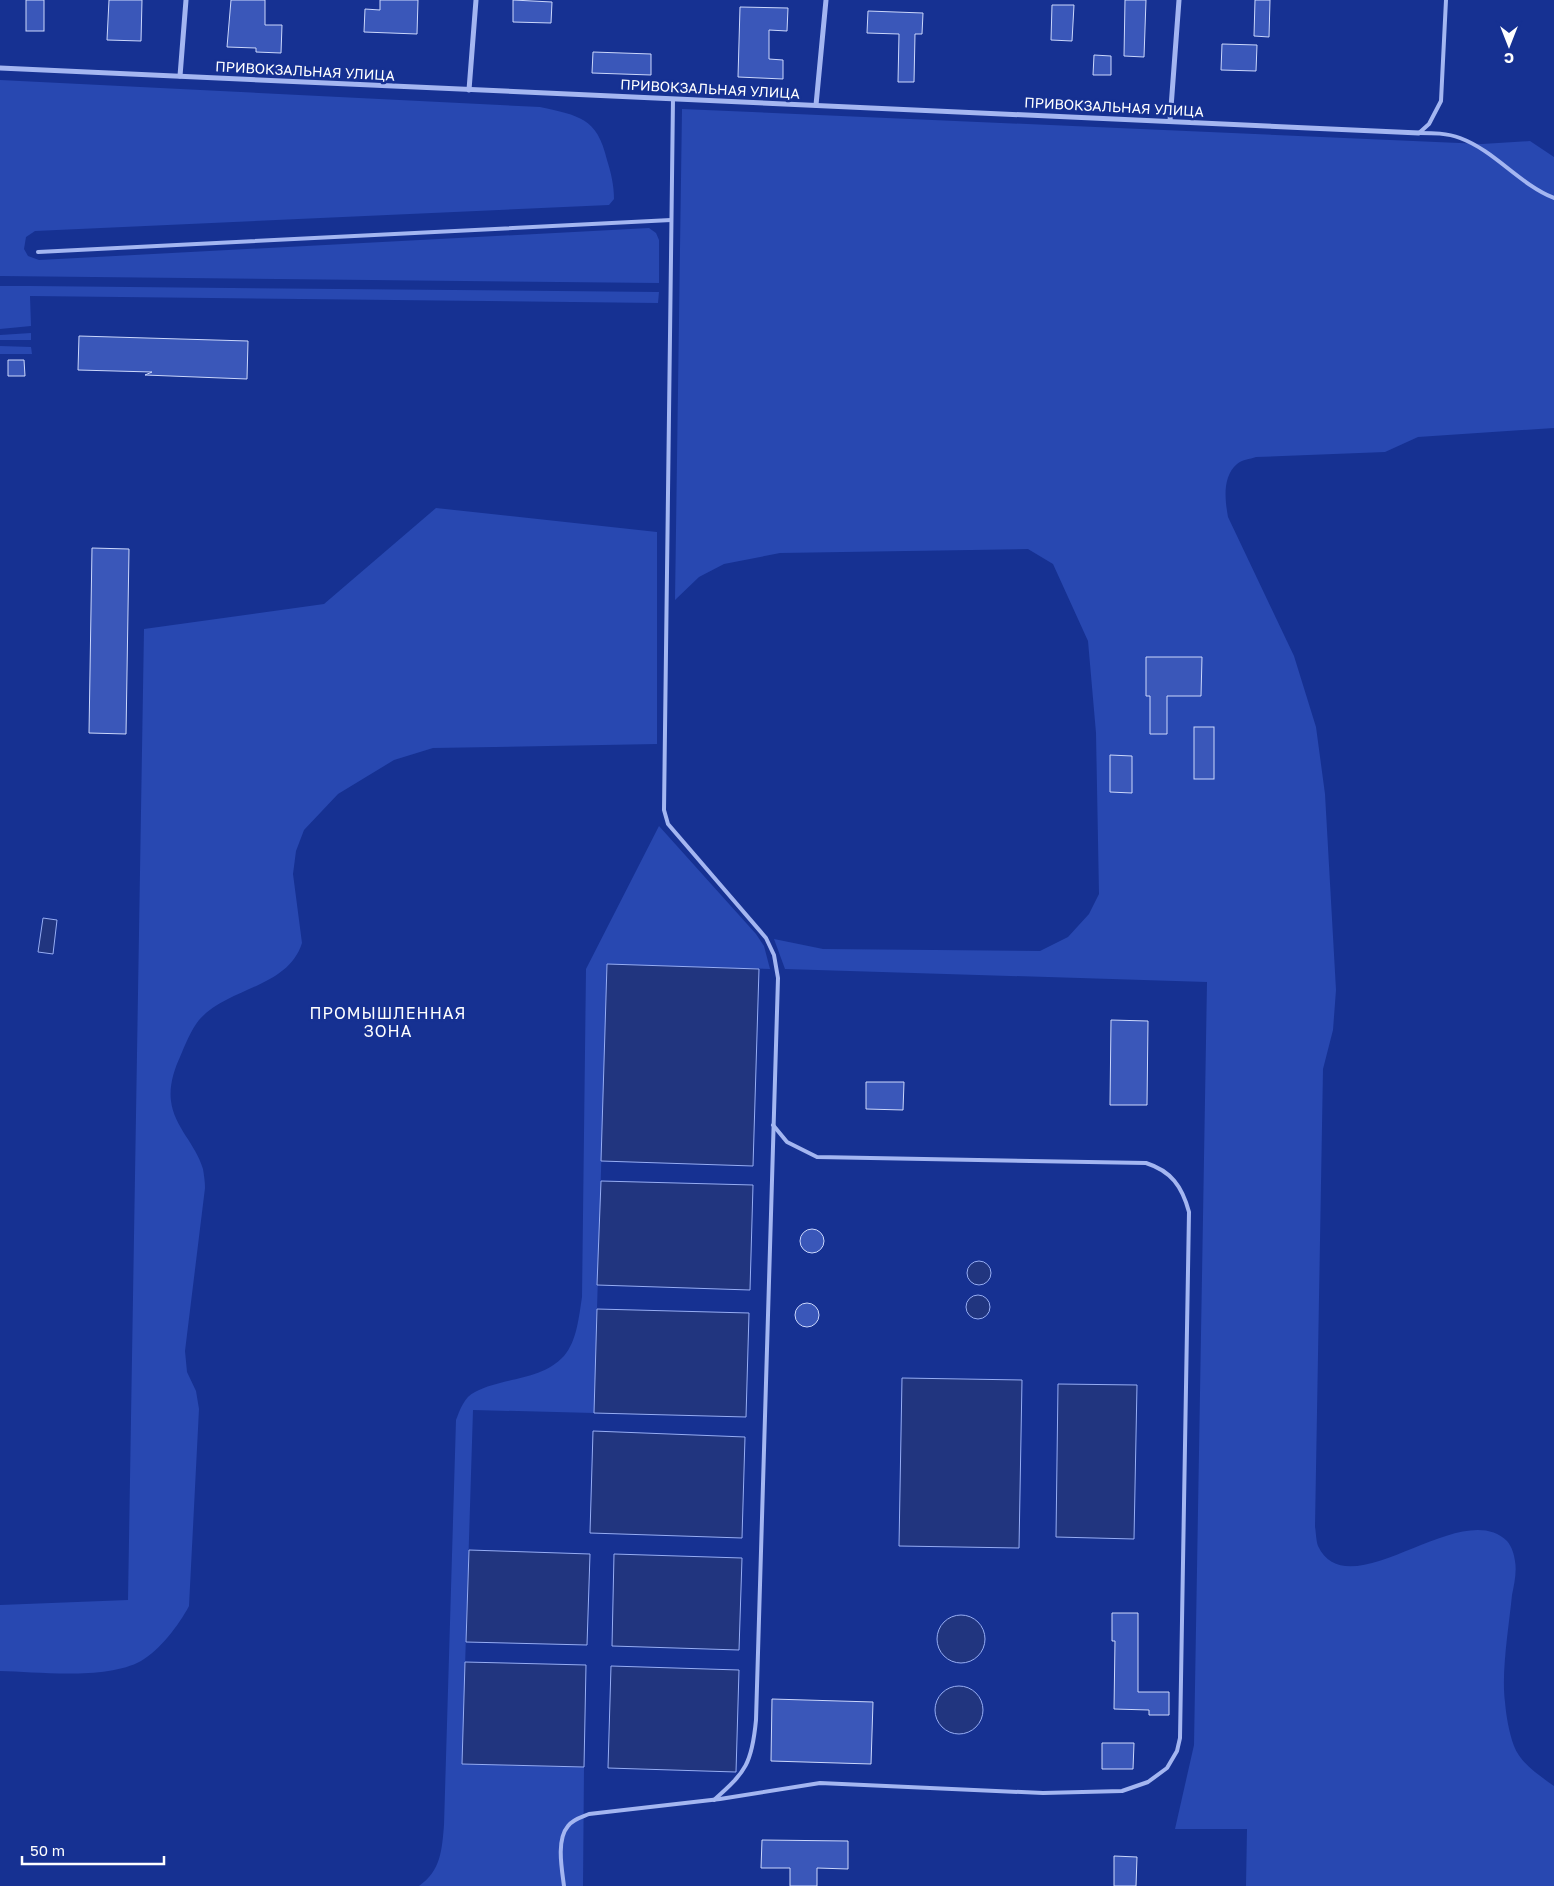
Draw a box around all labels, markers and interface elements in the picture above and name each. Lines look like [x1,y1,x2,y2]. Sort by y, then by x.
north arrow [1484,20,1534,70]
text: С [1504,50,1514,67]
street label: ПРИВОКЗАЛЬНАЯ УЛИЦА [215,57,396,84]
street label: ПРИВОКЗАЛЬНАЯ УЛИЦА [620,75,801,102]
street label: ПРИВОКЗАЛЬНАЯ УЛИЦА [1024,93,1205,120]
district label: ПРОМЫШЛЕННАЯ ЗОНА [309,1003,467,1041]
scale bar [22,1834,165,1866]
text: 50 m [30,1841,65,1859]

